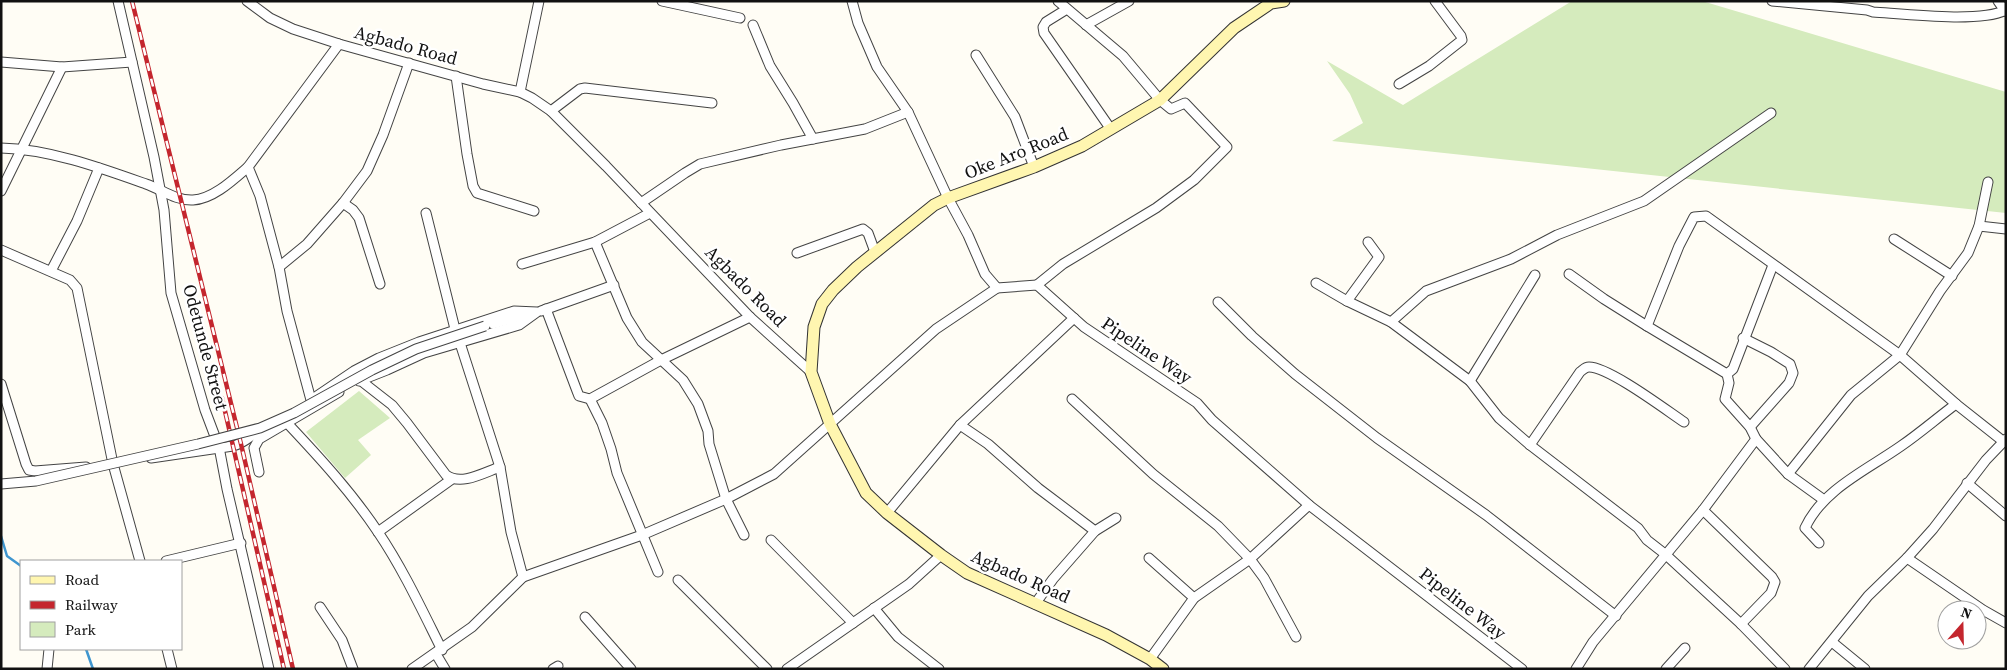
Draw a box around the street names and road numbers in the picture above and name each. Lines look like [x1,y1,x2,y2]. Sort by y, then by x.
street label: Agbado Road [352,19,460,71]
street label: Oke Aro Road [960,121,1072,185]
street label: Agbado Road [700,240,792,332]
street label: Odetunde Street [177,281,235,413]
street label: Pipeline Way [1097,311,1198,390]
street label: Agbado Road [968,543,1074,609]
street label: Pipeline Way [1414,561,1512,645]

